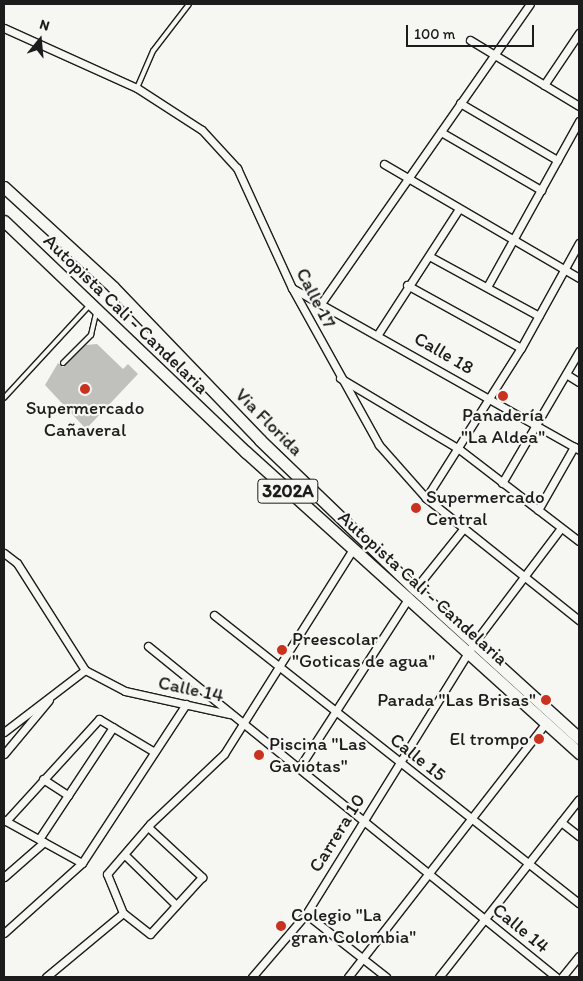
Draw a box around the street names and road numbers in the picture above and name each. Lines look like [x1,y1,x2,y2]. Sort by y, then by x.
street label: Autopista Cali - Candelaria [39,229,213,399]
street label: Calle 17 [291,264,341,332]
street label: Calle 18 [410,327,478,379]
street label: Via Florida [230,383,308,461]
road number: 3202A [257,476,319,506]
street label: Autopista Cali - Candelaria [333,506,513,670]
street label: Calle 14 [156,671,226,707]
street label: Calle 15 [385,728,451,786]
street label: Carrera 10 [304,790,370,876]
street label: Calle 14 [488,898,554,958]

